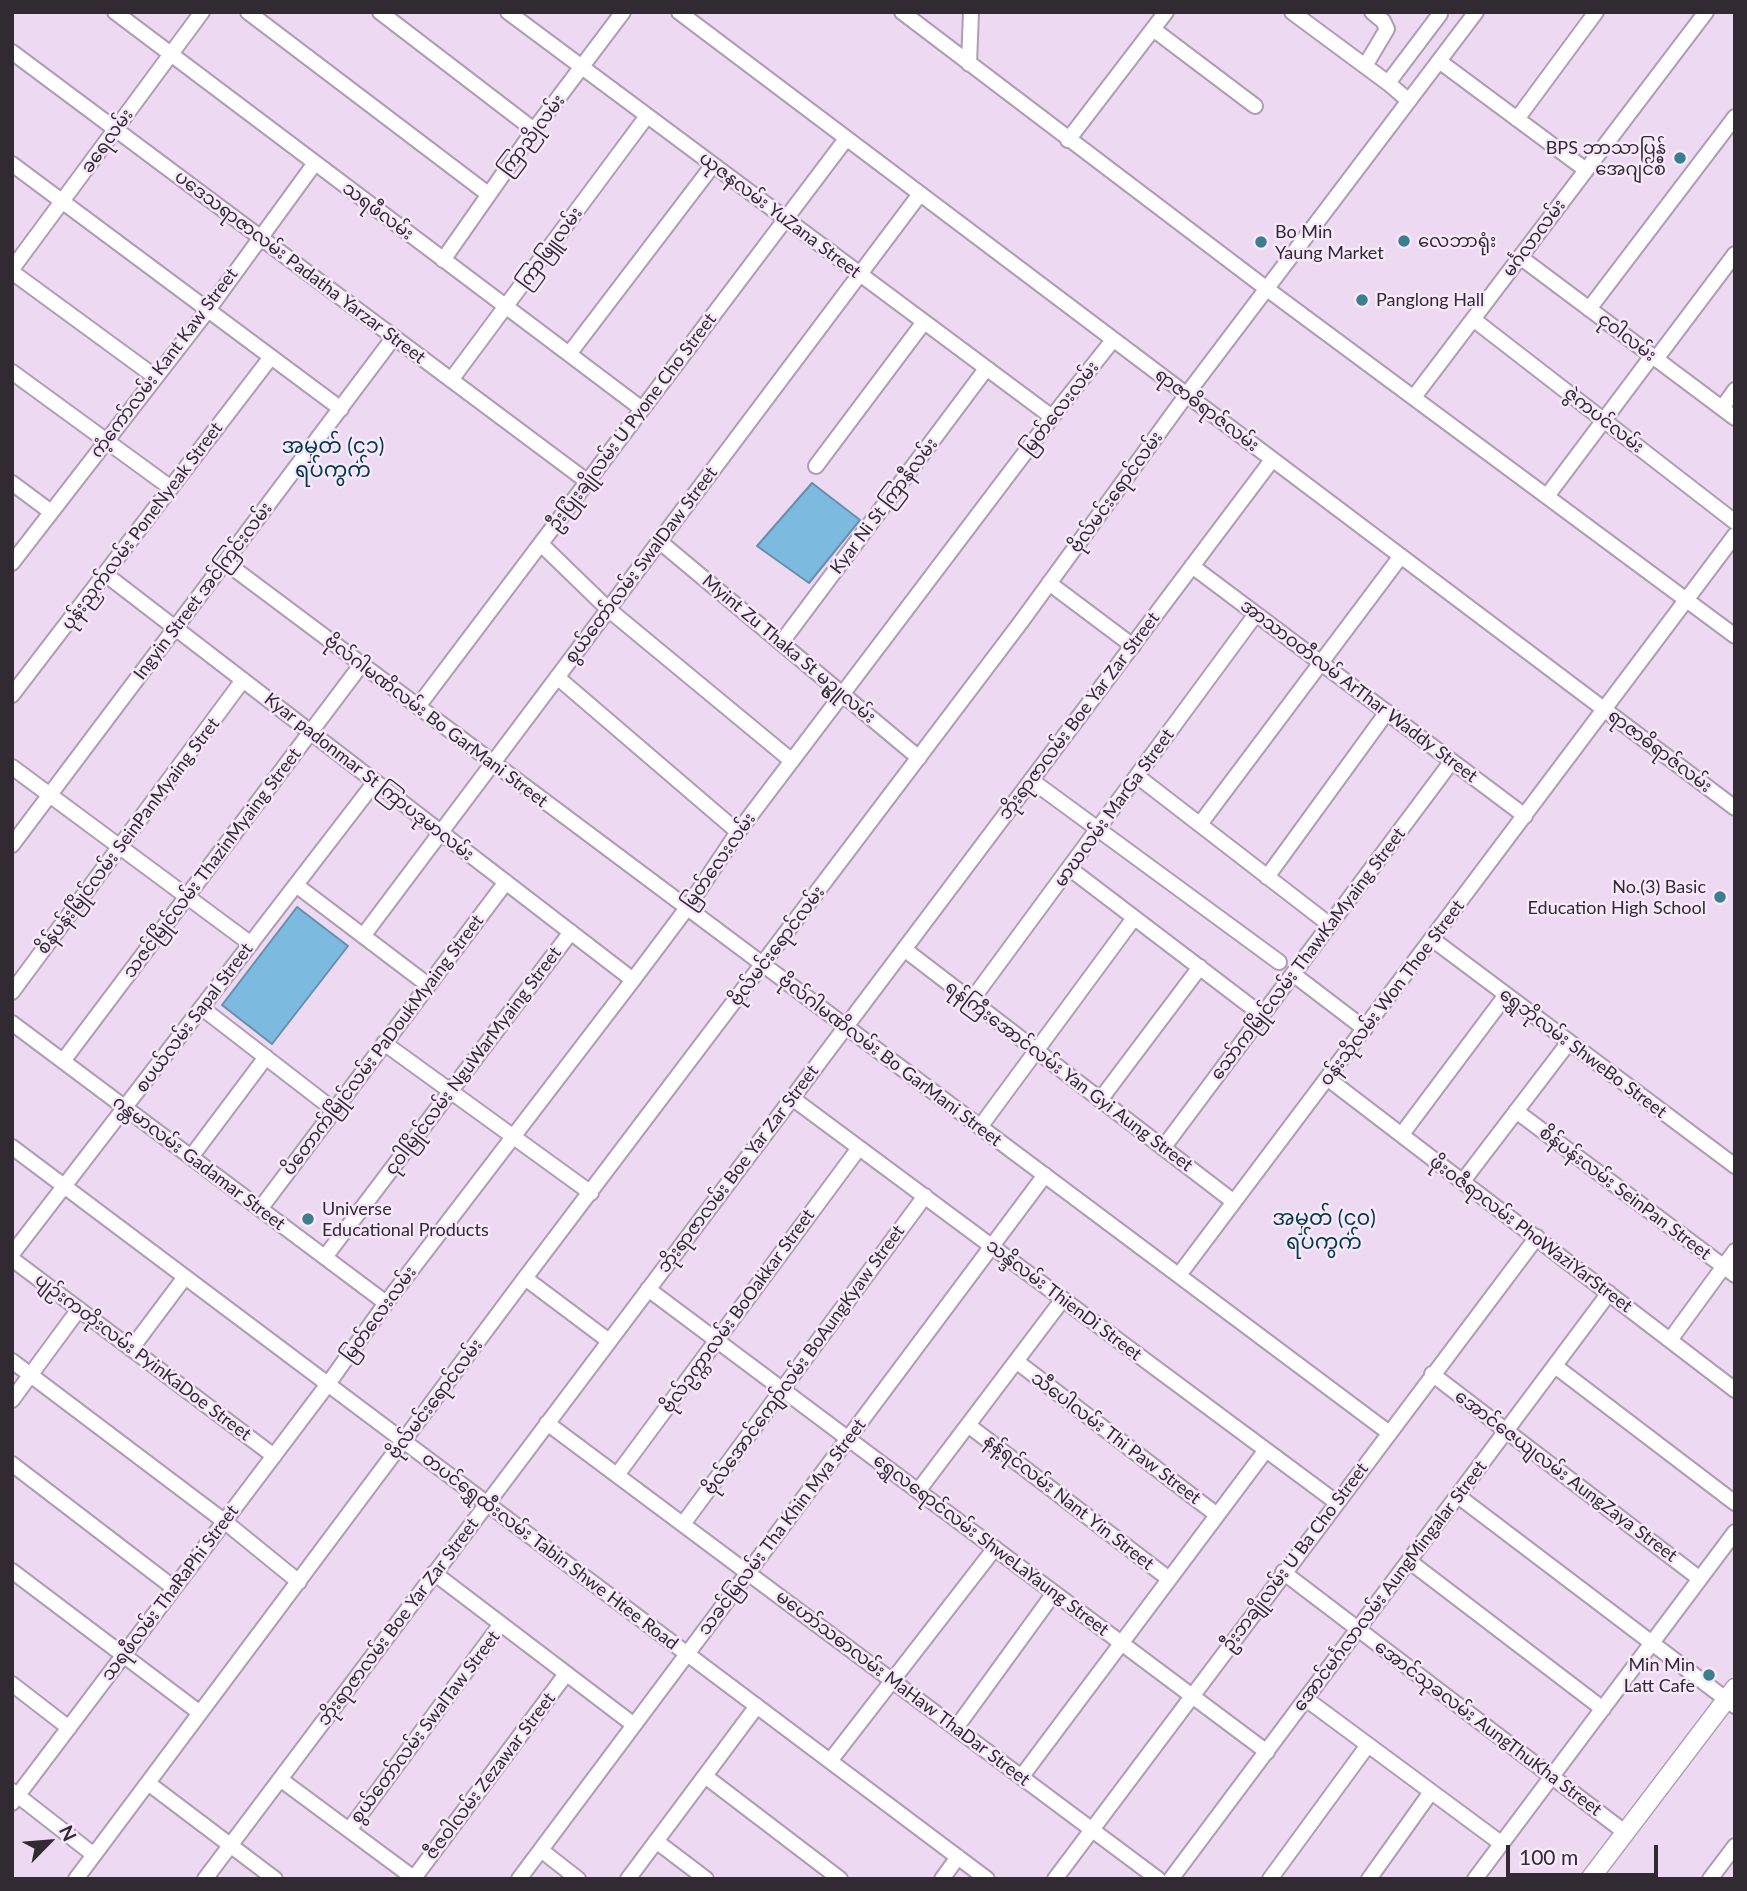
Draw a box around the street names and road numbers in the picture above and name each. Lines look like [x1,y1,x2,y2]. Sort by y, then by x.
street label: ကြာညိုလမ်း [495,90,569,180]
street label: ခရေလမ်း [76,105,138,177]
street label: ယုဇနလမ်း YuZana Street [695,147,865,283]
street label: ပဒေသရာဇာလမ်း Padatha Yarzar Street [170,166,430,368]
street label: သရဖီလမ်း [338,177,418,245]
street label: မင်္ဂလာလမ်း [1498,195,1570,281]
street label: ကြာဖြူလမ်း [513,203,587,293]
street label: ကံ့ကော်လမ်း Kant Kaw Street [86,264,242,462]
street label: ငုဝါလမ်း [1594,308,1660,366]
street label: ဦးပြုံးချိုလမ်း U Pyone Cho Street [543,309,721,535]
street label: မြတ်လေးလမ်း [1017,357,1103,459]
street label: ရာဇာဓိရာဇ်လမ်း [1151,364,1263,456]
street label: ဇွဲကပင်လမ်း [1560,382,1648,458]
street label: ပုန်းညှက်လမ်း PoneNyeak Street [57,418,227,634]
street label: ဗိုလ်မင်းရောင်လမ်း [1065,427,1167,557]
street label: Kyar Ni St ကြာနီလမ်း [826,434,942,578]
street label: စွယ်တော်လမ်း SwalDaw Street [560,463,722,667]
street label: Ingyin Street အင်ကြင်းလမ်း [129,498,277,684]
street label: Myint Zu Thaka St မဥ္ဇူလမ်း [698,570,880,728]
street label: အာသာဝတီလမ် ArThar Waddy Street [1236,595,1482,787]
street label: ဘိုးရာဇာလမ်း Boe Yar Zar Street [994,608,1164,824]
street label: ဗိုလ်ဂါမဏိလမ်း Bo GarMani Street [320,630,552,812]
street label: Kyar padonmar St ကြာပဒုမာလမ်း [260,688,478,866]
street label: ရာဇာဓိရာဇ်လမ်း [1604,705,1716,797]
street label: စိန်ပန်းမြိုင်လမ်း SeinPanMyaing Stret [32,713,224,959]
street label: မာဃလမ်း MarGa Street [1049,725,1179,891]
street label: သဇင်မြိုင်လမ်း ThazinMyaing Street [118,744,306,982]
street label: မြတ်လေးလမ်း [678,809,760,913]
street label: သော်ကမြိုင်လမ်း ThawKaMyaing Street [1206,824,1410,1084]
street label: ဗိုလ်မင်းရောင်လမ်း [725,882,829,1010]
street label: ဝန်းသိုလမ်း Won Thoe Street [1315,896,1469,1090]
street label: ပိတောက်မြိုင်လမ်း PaDoukMyaing Street [278,911,488,1179]
street label: စပယ်လမ်း Sapal Street [131,939,257,1097]
street label: ငုဝါမြိုင်လမ်း NguWarMyaing Street [380,943,566,1179]
street label: ဗိုလ်ဂါမဏိလမ်း Bo GarMani Street [774,969,1006,1151]
street label: ရန်ကြီးအောင်လမ်း Yan Gyi Aung Street [941,976,1197,1176]
street label: ရွှေဘိုလမ်း ShweBo Street [1495,983,1671,1123]
street label: ဘိုးရာဇာလမ်း Boe Yar Zar Street [653,1061,823,1277]
street label: ဂန္တမာလမ်း Gadamar Street [108,1091,290,1235]
street label: စိန်ပန်းလမ်း SeinPan Street [1535,1121,1715,1265]
street label: ဖိုးဝဇီရာလမ်း PhoWaziYarStreet [1426,1151,1636,1317]
street label: ဗိုလ်ဥက္ကာလမ်း BoOakkar Street [657,1205,819,1417]
street label: ဗိုလ်အောင်ကျော်လမ်း BoAungKyaw Street [699,1221,909,1499]
street label: သန္ဒိလမ်း ThienDi Street [982,1235,1146,1365]
street label: မြတ်လေးလမ်း [337,1262,421,1366]
street label: ပျဉ်းကတိုးလမ်း PyinKaDoe Street [31,1269,255,1445]
street label: ဗိုလ်မင်းရောင်လမ်း [383,1335,487,1463]
street label: သီပေါလမ်း Thi Paw Street [1027,1367,1205,1509]
street label: အောင်ဇေယျလမ်း AungZaya Street [1451,1385,1681,1567]
street label: သခင်မြလမ်း Tha Khin Mya Street [694,1415,870,1639]
street label: နန့်ရင်လမ်း Nant Yin Street [980,1429,1158,1575]
street label: တပင်ရွှေထီးလမ်း Tabin Shwe Htee Road [418,1448,682,1654]
street label: ရွှေလရောင်လမ်း ShweLaYaung Street [869,1449,1113,1641]
street label: အောင်မင်္ဂလာလမ်း AungMingalar Street [1289,1456,1491,1716]
street label: ဦးဘချိုလမ်း U Ba Cho Street [1217,1459,1373,1655]
street label: သရဖီလမ်း ThaRaPhi Street [97,1501,243,1685]
street label: ဘိုးရာဇာလမ်း Boe Yar Zar Street [313,1514,483,1730]
street label: မဟော်သဓာလမ်း MaHaw ThaDar Street [772,1585,1034,1791]
street label: စွယ်တော်လမ်း SwalTaw Street [346,1627,504,1827]
street label: အောင်သုခလမ်း AungThuKha Street [1370,1635,1606,1821]
street label: ဇီဇဝါလမ်း Zezawar Street [420,1688,560,1864]

